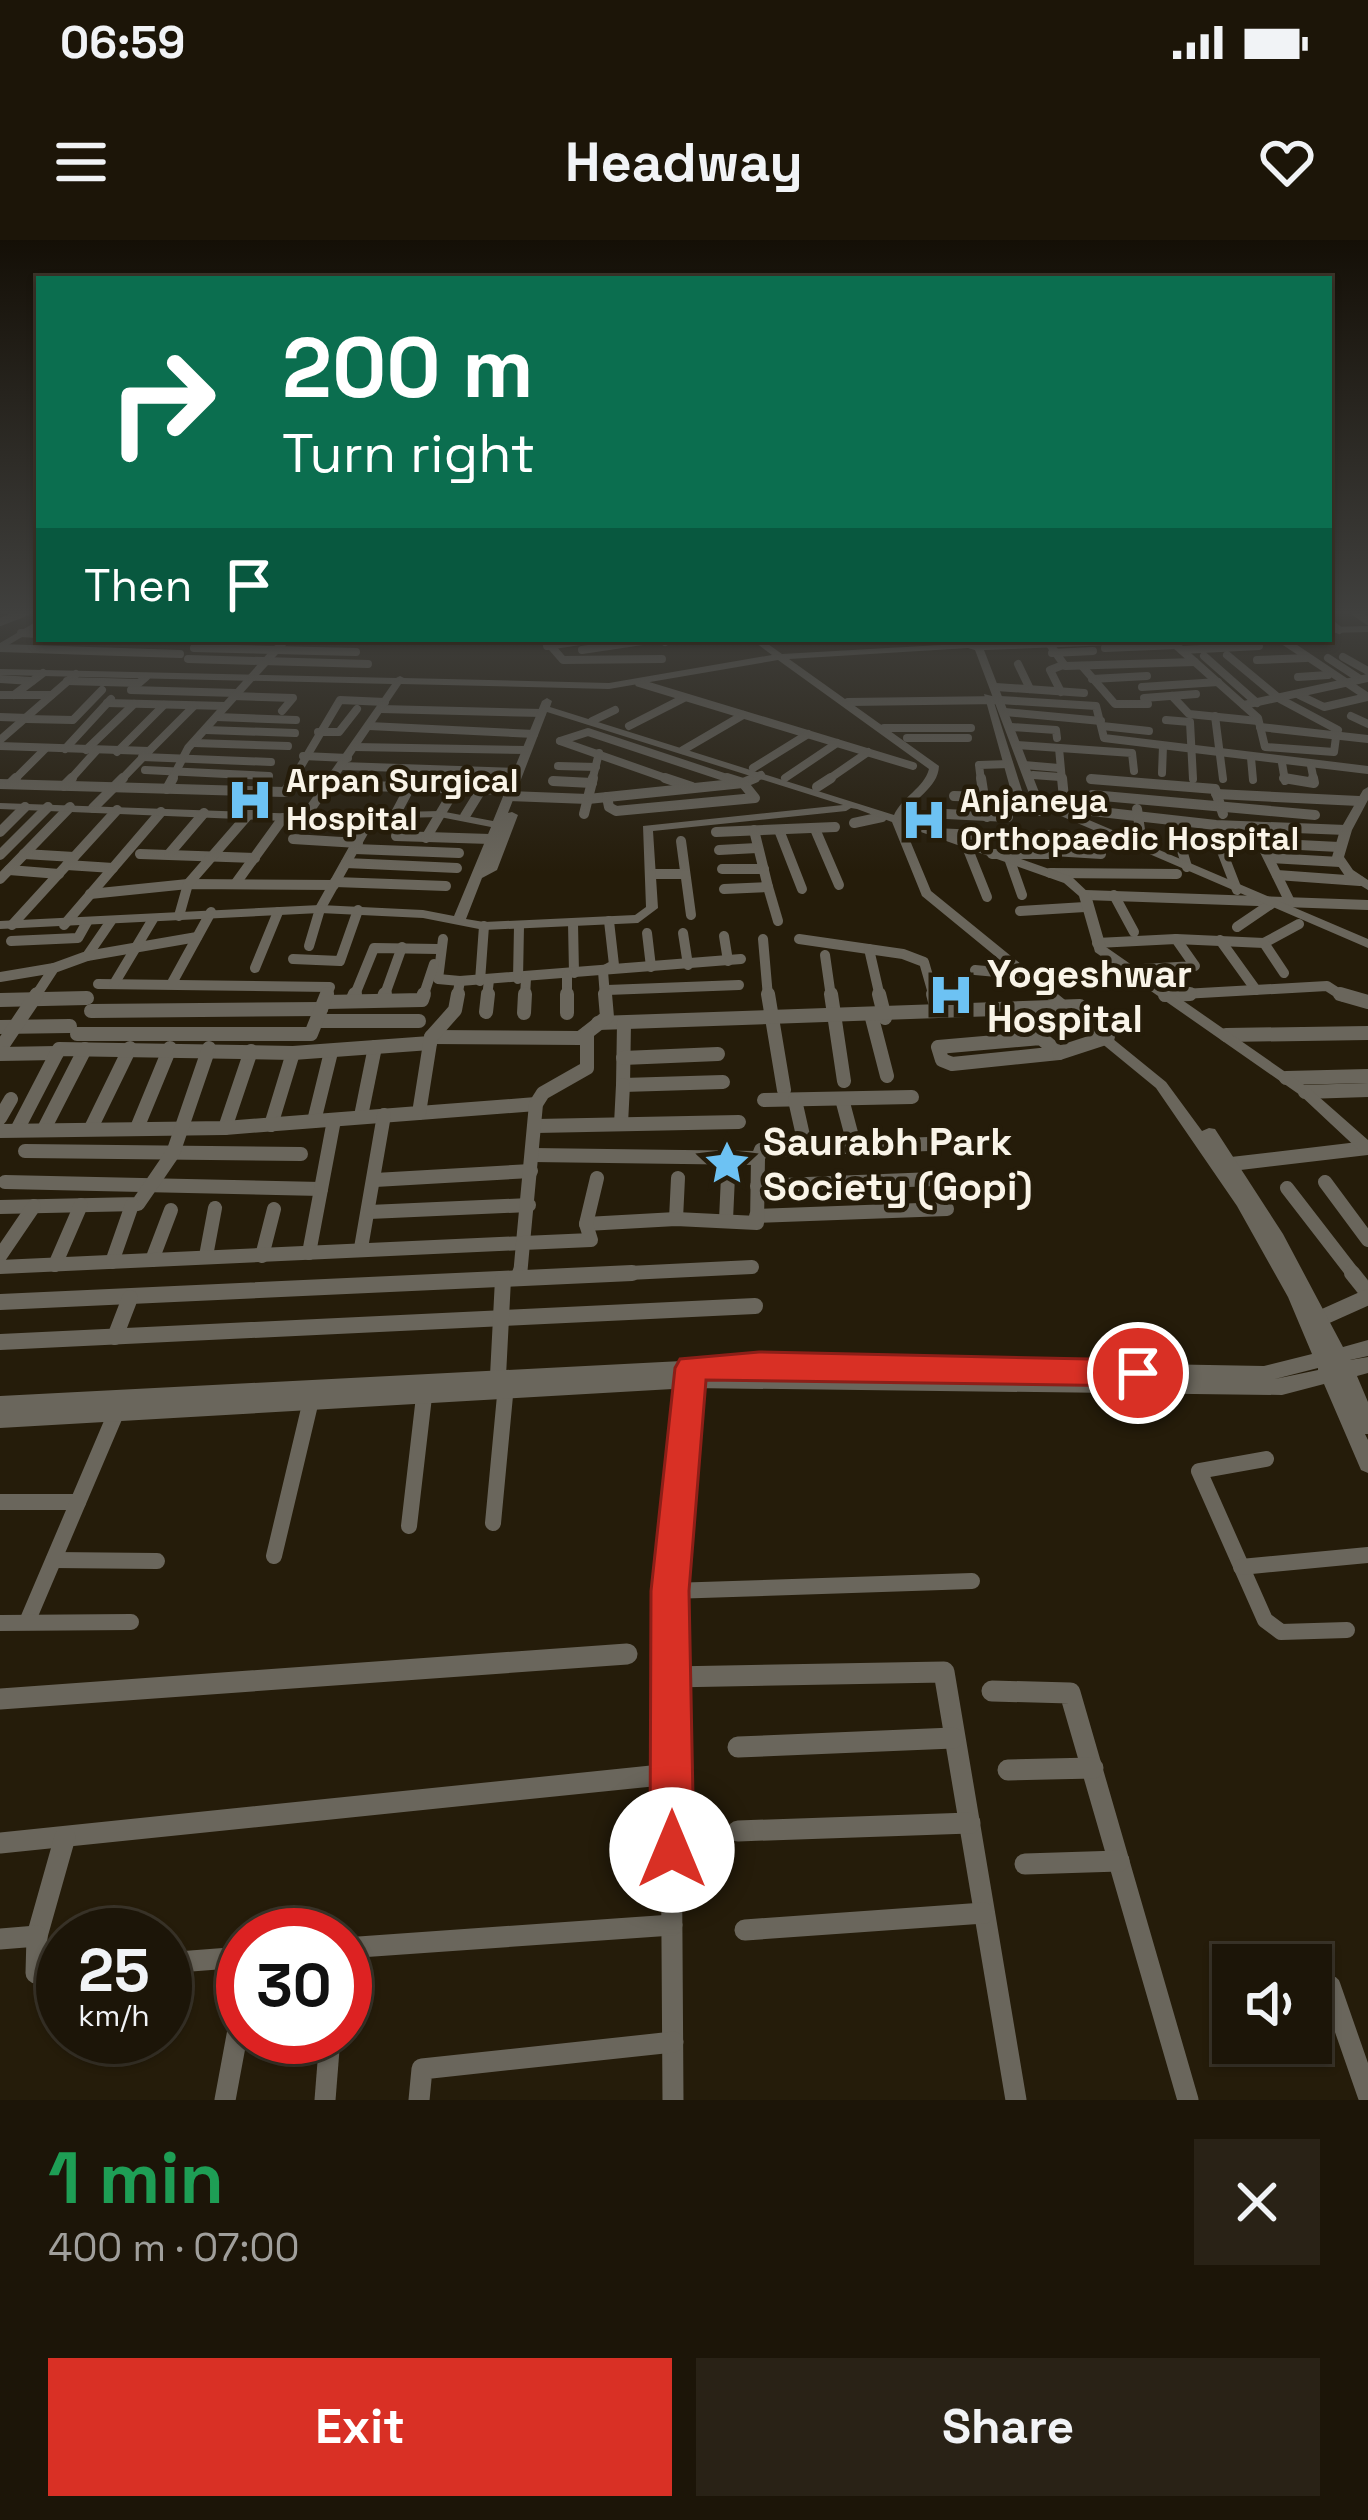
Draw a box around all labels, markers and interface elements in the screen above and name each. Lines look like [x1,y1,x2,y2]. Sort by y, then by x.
text: 06:59 [60,14,185,71]
text: Headway [565,128,803,197]
icon: menu [48,129,114,195]
icon: heart [1254,129,1320,195]
text: 200 m [282,314,534,422]
icon: right [84,324,240,480]
text: Turn right [282,419,535,488]
icon: arrive [216,552,282,618]
text: Then [84,557,192,614]
place label: Arpan Surgical Hospital [286,760,519,840]
hospital icon: Arpan Surgical Hospital [225,775,275,825]
place label: Anjaneya Orthopaedic Hospital [960,780,1299,860]
hospital icon: Anjaneya Orthopaedic Hospital [899,795,949,845]
place label: Yogeshwar Hospital [987,949,1192,1043]
hospital icon: Yogeshwar Hospital [926,970,976,1020]
place label: Saurabh Park Society (Gopi) [763,1117,1033,1211]
place icon: Saurabh Park Society (Gopi) [702,1138,752,1188]
pin [1087,1322,1189,1424]
icon: arrive [1105,1340,1171,1406]
position arrow [609,1787,735,1913]
speed limit sign: 30 [216,1908,372,2064]
text: 25 [78,1932,150,2009]
map controls [1212,1944,1332,2064]
button: sound [1212,1944,1332,2064]
text: km/h [78,1996,150,2035]
text: 1 min [48,2132,224,2224]
button: close [1194,2139,1320,2265]
text: 400 m · 07:00 [48,2223,299,2272]
button: Exit [48,2358,672,2496]
button: Share [696,2358,1320,2496]

